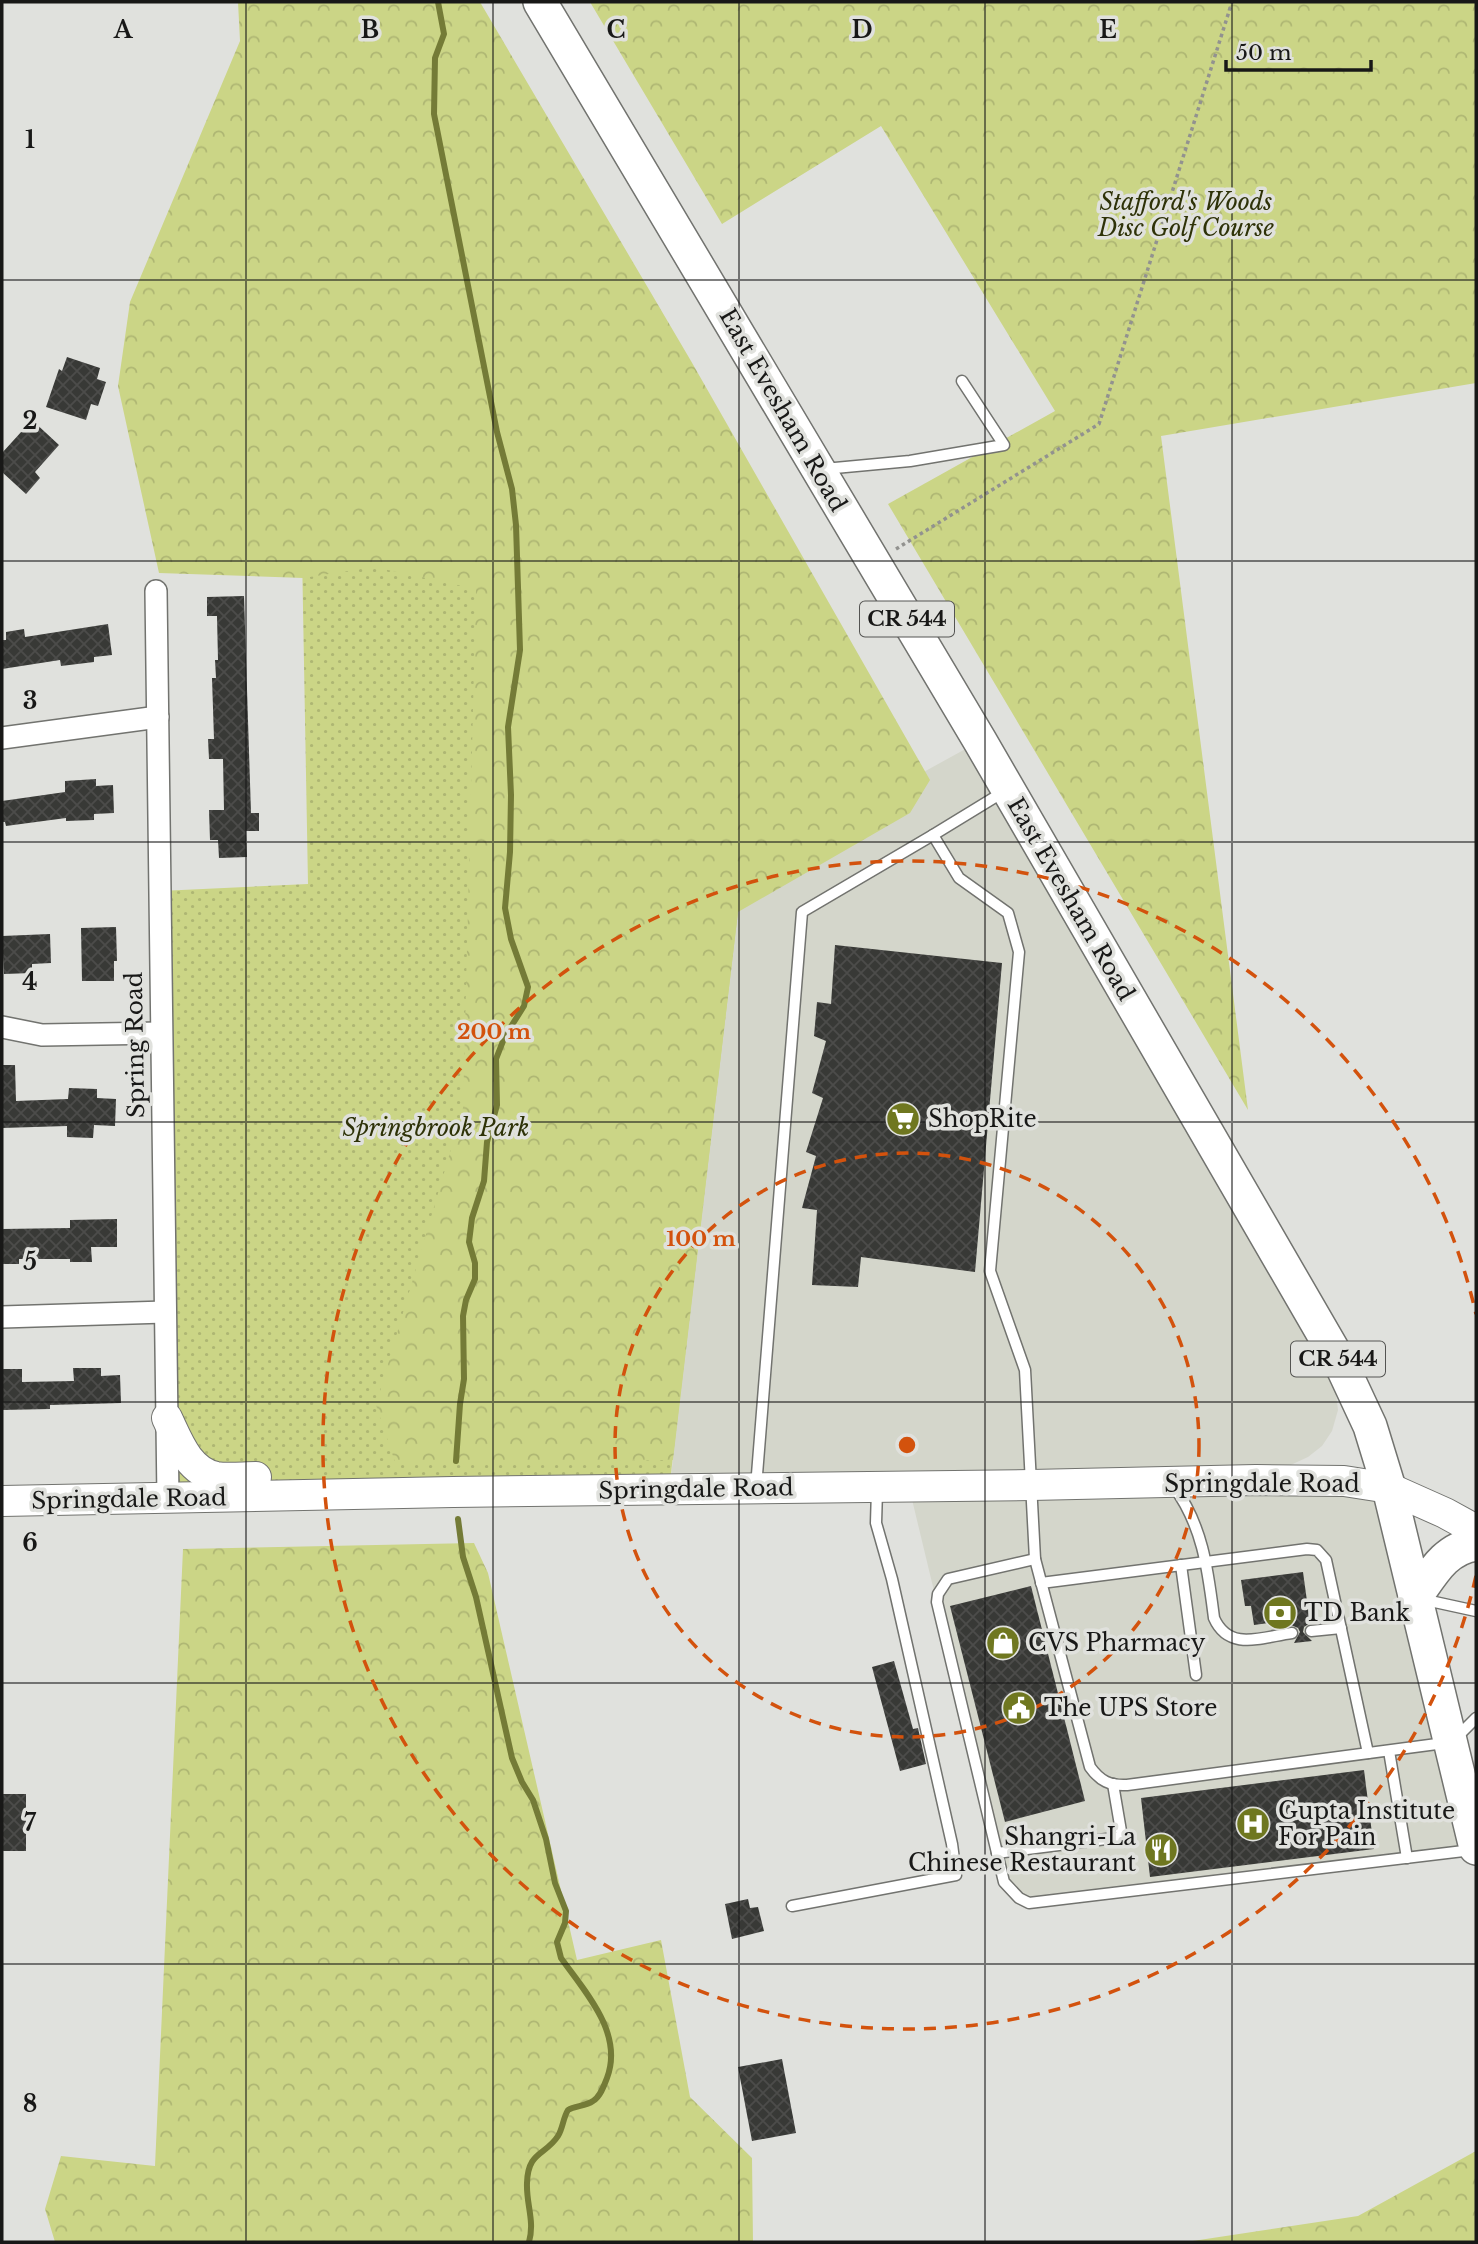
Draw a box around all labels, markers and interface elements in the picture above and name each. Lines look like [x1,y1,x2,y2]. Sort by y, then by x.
text: A [113,16,134,44]
text: B [361,16,379,44]
text: C [607,16,625,44]
text: D [851,16,873,44]
text: E [1099,16,1117,44]
scale bar [1226,28,1371,72]
text: 50 m [1236,40,1292,66]
text: 1 [25,126,35,154]
park label: Stafford's Woods Disc Golf Course [1097,188,1275,242]
street label: East Evesham Road [713,304,853,516]
text: 2 [23,407,37,435]
road number: CR 544 [860,602,954,636]
text: 3 [23,687,37,715]
street label: East Evesham Road [1001,793,1141,1005]
text: 4 [22,968,38,996]
street label: Spring Road [120,972,150,1118]
text: 200 m [457,1019,531,1045]
supermarket icon: ShopRite [884,1100,922,1138]
place label: ShopRite [928,1105,1037,1133]
park label: Springbrook Park [343,1114,529,1142]
text: 100 m [666,1226,736,1252]
text: 5 [23,1248,37,1276]
road number: CR 544 [1291,1342,1385,1376]
centre of rings [895,1433,919,1457]
street label: Springdale Road [1164,1470,1360,1498]
street label: Springdale Road [598,1473,794,1505]
street label: Springdale Road [31,1483,227,1515]
text: 6 [22,1529,38,1557]
bank icon: TD Bank [1261,1594,1299,1632]
place label: TD Bank [1304,1599,1411,1627]
shop icon: CVS Pharmacy [984,1624,1022,1662]
place label: CVS Pharmacy [1028,1629,1206,1657]
public building icon: The UPS Store [1000,1689,1038,1727]
place label: The UPS Store [1044,1694,1217,1722]
place label: Gupta Institute For Pain [1278,1797,1455,1851]
hospital icon: Gupta Institute For Pain [1234,1805,1272,1843]
text: 7 [24,1809,37,1837]
place label: Shangri-La Chinese Restaurant [908,1823,1136,1877]
restaurant icon: Shangri-La Chinese Restaurant [1142,1831,1180,1869]
text: 8 [23,2090,37,2118]

